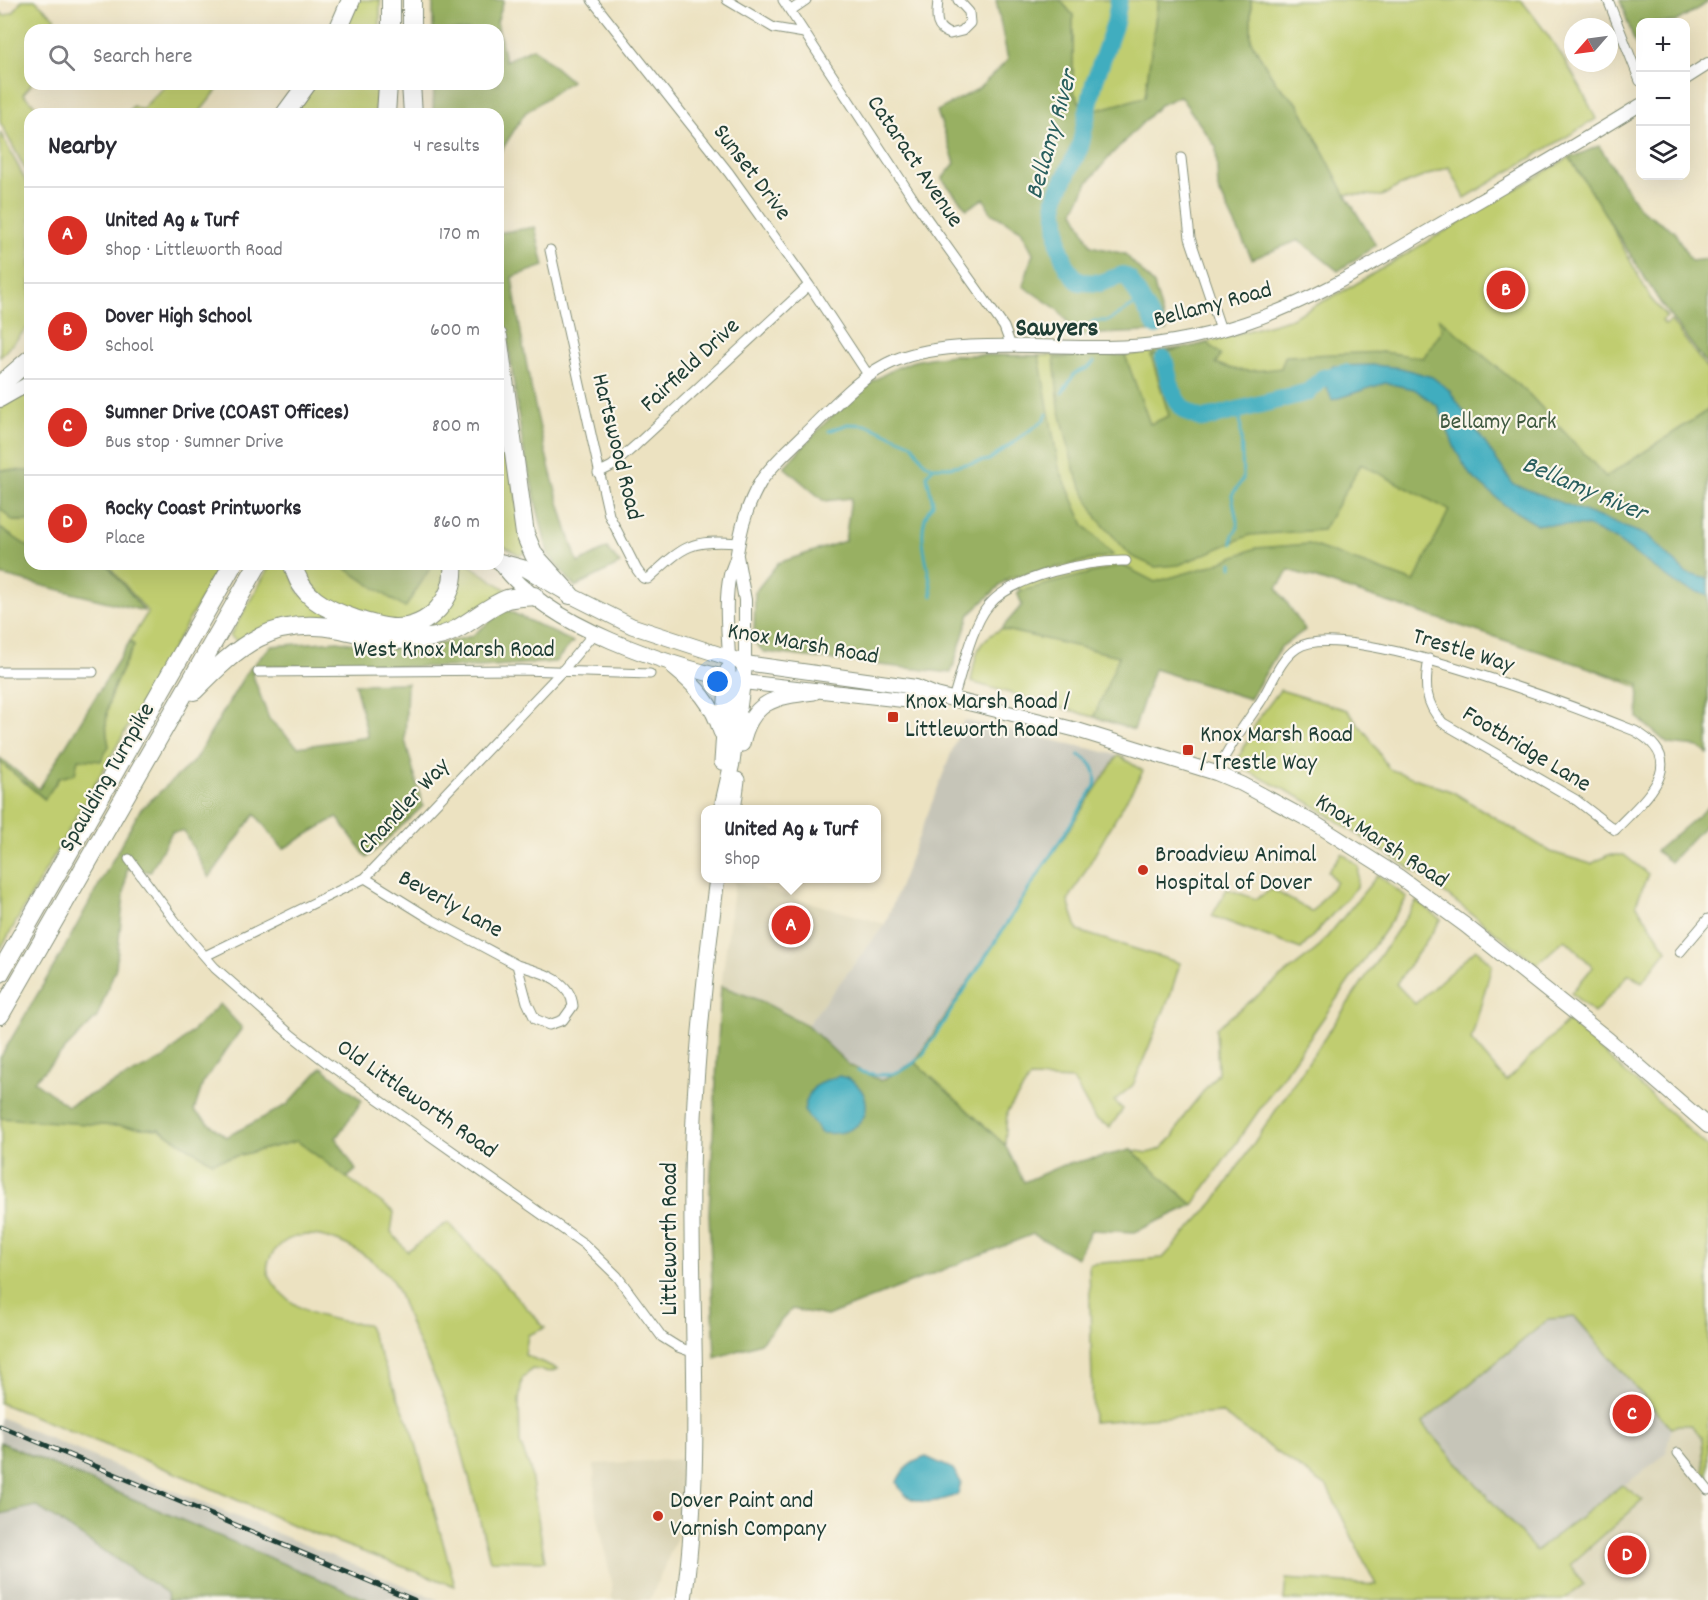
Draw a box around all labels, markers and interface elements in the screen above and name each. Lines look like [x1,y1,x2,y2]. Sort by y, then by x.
north arrow [1564,18,1618,72]
map controls [1636,18,1690,180]
button: + [1636,18,1690,72]
search box [24,24,504,90]
icon: search [45,41,78,74]
text: Search here [93,42,192,73]
water label: Bellamy River [1017,63,1090,204]
button: − [1636,72,1690,126]
street label: Cataract Avenue [857,89,971,235]
street label: Sunset Drive [703,118,799,228]
button: layers [1636,126,1690,180]
text: Nearby [48,129,116,166]
text: 4 results [413,133,480,161]
text: United Ag & Turf [105,206,239,237]
text: A [62,221,73,249]
text: 170 m [439,221,480,249]
text: Shop · Littleworth Road [105,237,283,265]
pin: B [1486,268,1526,312]
street label: Bellamy Road [1150,274,1276,338]
text: Dover High School [105,302,252,333]
street label: Fairfield Drive [633,311,749,421]
district label: Sawyers [1016,311,1099,348]
text: B [63,317,72,345]
text: 600 m [430,317,480,345]
text: School [105,333,154,361]
street label: Hartswood Road [581,370,651,524]
text: Sumner Drive (COAST Offices) [105,398,349,429]
park label: Bellamy Park [1439,406,1557,440]
text: C [63,413,72,441]
text: 800 m [432,413,480,441]
text: Bus stop · Sumner Drive [105,429,284,457]
water label: Bellamy River [1516,447,1655,534]
text: Rocky Coast Printworks [105,494,302,525]
text: D [62,509,73,537]
text: 860 m [433,509,480,537]
text: Place [105,525,145,553]
street label: Knox Marsh Road [725,615,881,675]
street label: Trestle Way [1408,620,1519,684]
street label: West Knox Marsh Road [353,634,555,668]
your location [703,667,732,696]
place label: Knox Marsh Road / Littleworth Road [905,686,1070,748]
street label: Spaulding Turnpike [51,697,165,859]
street label: Footbridge Lane [1455,698,1597,802]
marker: Knox Marsh Road / Littleworth Road [886,710,900,724]
place label: Knox Marsh Road / Trestle Way [1200,719,1353,781]
marker: Knox Marsh Road / Trestle Way [1181,743,1195,757]
street label: Chandler Way [351,750,460,863]
street label: Knox Marsh Road [1308,786,1454,898]
popup [701,805,881,883]
text: United Ag & Turf [724,815,858,846]
place label: Broadview Animal Hospital of Dover [1155,839,1317,901]
text: Shop [724,846,760,874]
street label: Beverly Lane [391,862,509,948]
marker: Broadview Animal Hospital of Dover [1136,863,1150,877]
pin: A [772,902,810,948]
street label: Old Littleworth Road [329,1032,503,1168]
street label: Littleworth Road [654,1162,688,1316]
pin: C [1612,1392,1652,1436]
place label: Dover Paint and Varnish Company [670,1485,827,1547]
marker: Dover Paint and Varnish Company [651,1509,665,1523]
pin: D [1608,1532,1646,1578]

